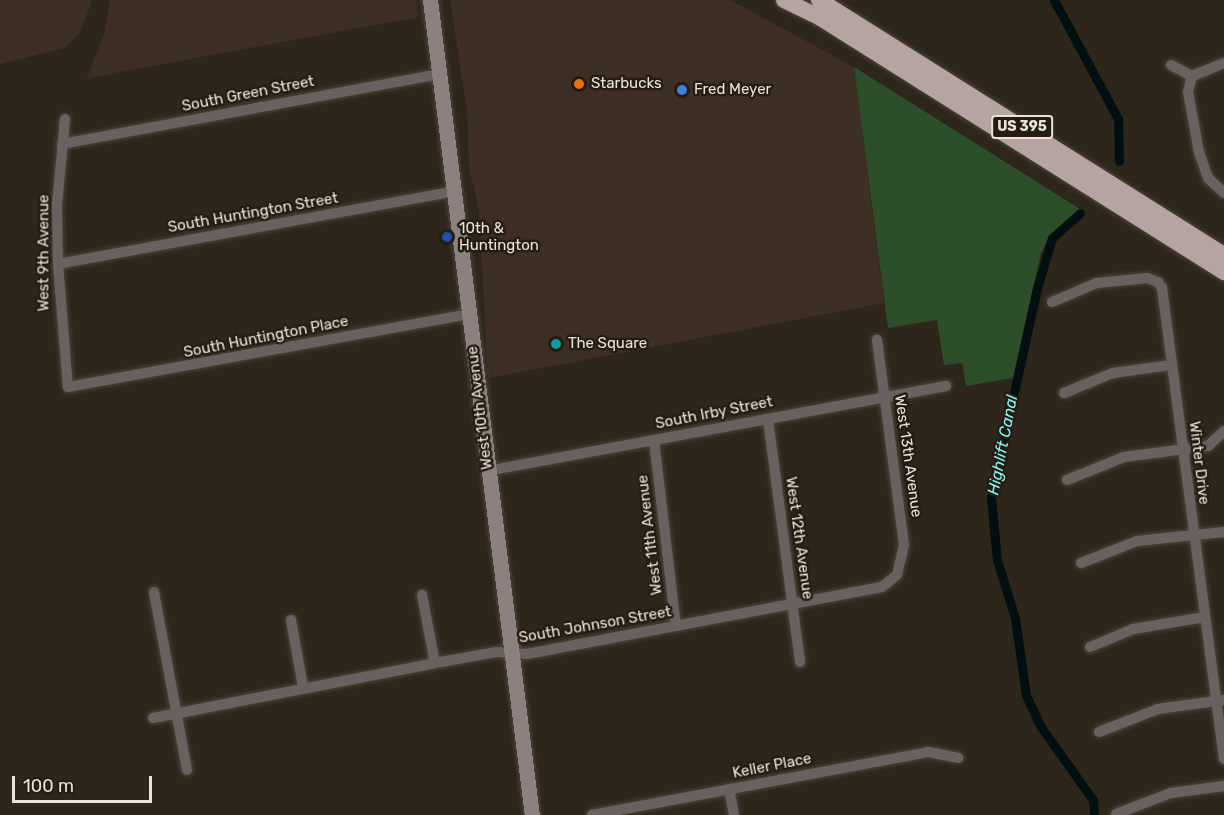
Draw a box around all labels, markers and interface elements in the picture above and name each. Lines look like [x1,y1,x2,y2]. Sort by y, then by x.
street label: South Green Street [180,72,316,116]
place label: Starbucks [591,75,662,93]
marker: Starbucks [572,77,586,91]
place label: Fred Meyer [694,81,771,99]
marker: Fred Meyer [675,83,689,97]
road number: US 395 [990,116,1054,138]
street label: South Huntington Street [166,189,340,237]
street label: West 9th Avenue [35,194,53,312]
place label: 10th & Huntington [459,219,539,254]
marker: 10th & Huntington [440,230,454,244]
street label: South Huntington Place [182,312,350,362]
place label: The Square [568,335,647,353]
marker: The Square [549,337,563,351]
street label: West 10th Avenue [463,345,497,471]
street label: South Irby Street [654,393,774,433]
street label: West 13th Avenue [890,393,926,519]
water label: Highlift Canal [984,393,1022,497]
street label: Winter Drive [1185,420,1213,506]
street label: West 11th Avenue [634,474,666,596]
street label: West 12th Avenue [781,475,817,601]
street label: South Johnson Street [517,603,673,647]
street label: Keller Place [731,750,813,782]
scale bar [15,764,154,802]
text: 100 m [23,775,74,797]

